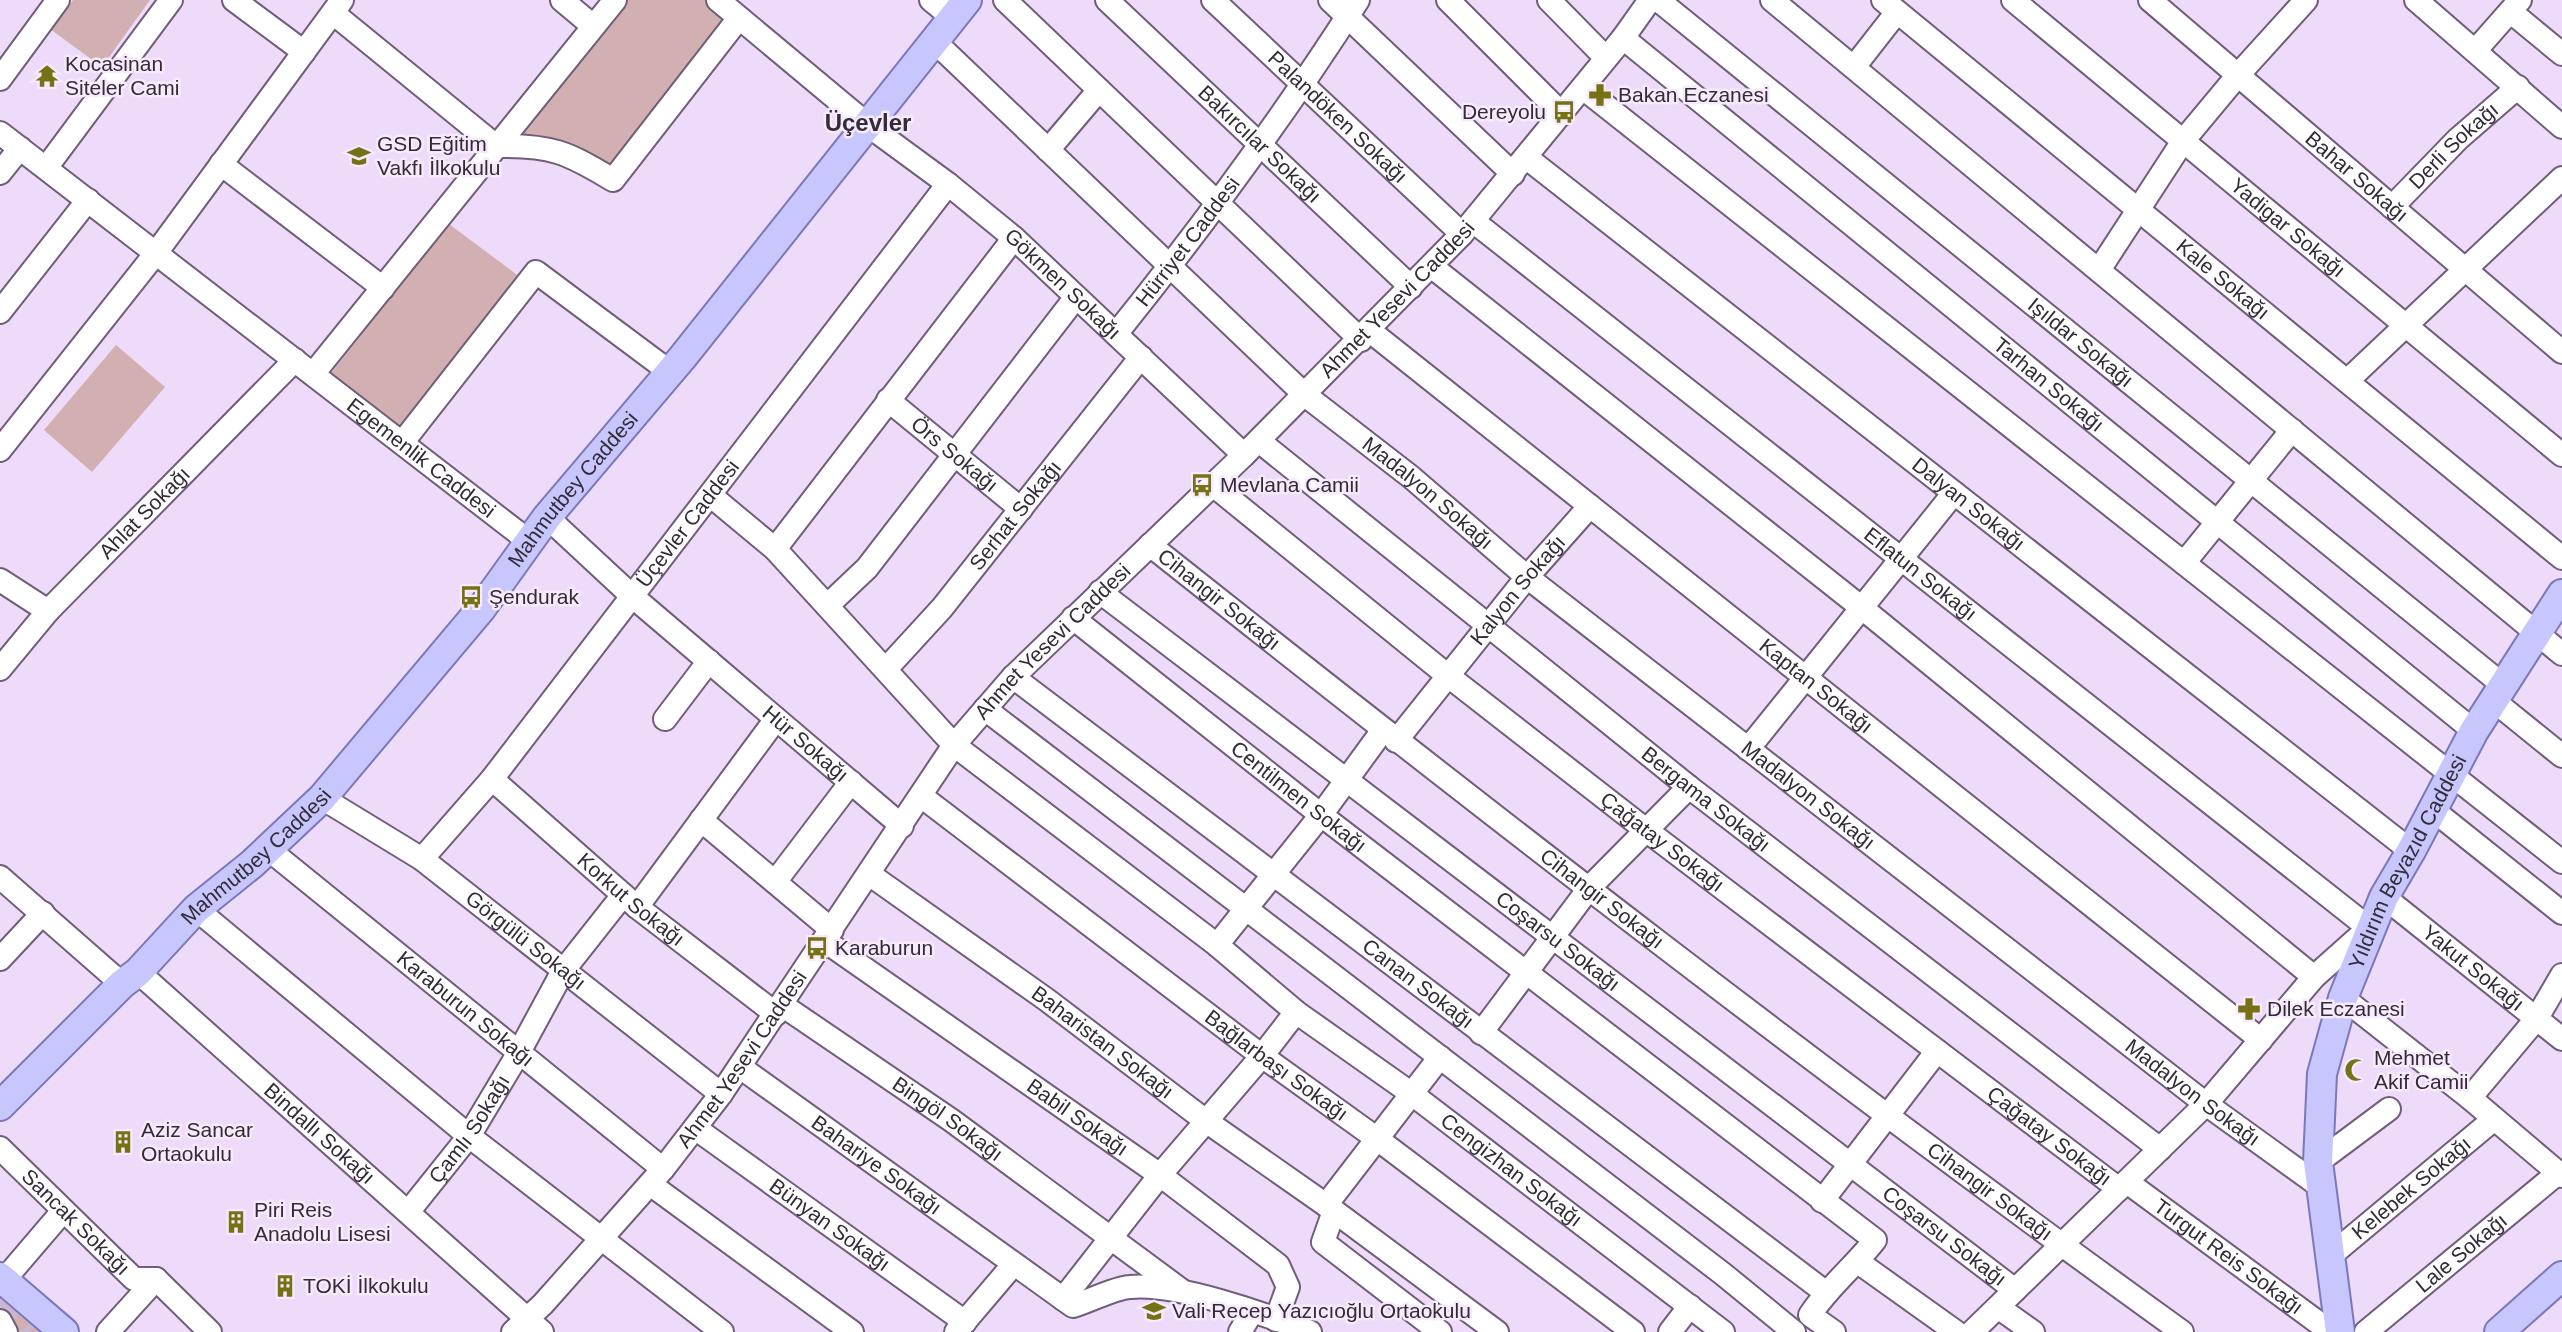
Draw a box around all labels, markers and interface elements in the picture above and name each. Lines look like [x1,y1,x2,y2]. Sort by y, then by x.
street label: Palandöken Sokağı [1264,46,1412,188]
place label: Kocasinan Siteler Cami [65,52,179,99]
temple icon: Kocasinan Siteler Cami [34,63,60,89]
street label: Bakırcılar Sokağı [1194,81,1326,207]
pharmacy icon: Bakan Eczanesi [1587,82,1613,108]
place label: Bakan Eczanesi [1618,83,1769,106]
street label: Derli Sokağı [2404,98,2503,193]
bus stop icon: Dereyolu [1551,99,1577,125]
place label: Dereyolu [1462,100,1546,123]
district label: Üçevler [825,109,911,136]
street label: Bahar Sokağı [2301,126,2413,226]
place label: GSD Eğitim Vakfı İlkokulu [377,132,500,179]
school or university icon: GSD Eğitim Vakfı İlkokulu [346,143,372,169]
street label: Hürriyet Caddesi [1131,172,1244,311]
street label: Yadigar Sokağı [2226,173,2350,282]
street label: Ahmet Yesevi Caddesi [1315,216,1479,382]
street label: Gökmen Sokağı [1001,223,1126,344]
street label: Kale Sokağı [2172,234,2274,324]
street label: Işıldar Sokağı [2024,293,2138,392]
street label: Tarhan Sokağı [1989,333,2109,436]
street label: Egemenlik Caddesi [343,393,500,522]
street label: Mahmutbey Caddesi [503,407,642,571]
street label: Örs Sokağı [907,412,1003,496]
street label: Madalyon Sokağı [1358,432,1498,553]
street label: Dalyan Sokağı [1908,453,2030,555]
street label: Üçevler Caddesi [631,455,743,592]
street label: Serhat Sokağı [965,456,1065,574]
street label: Ahlat Sokağı [94,462,194,563]
bus stop icon: Mevlana Camii [1189,472,1215,498]
place label: Mevlana Camii [1220,473,1359,496]
street label: Eflatun Sokağı [1860,522,1982,625]
street label: Kalyon Sokağı [1465,530,1570,649]
street label: Cihangir Sokağı [1154,544,1285,655]
street label: Ahmet Yesevi Caddesi [970,559,1135,724]
bus stop icon: Şendurak [458,584,484,610]
place label: Şendurak [489,585,579,608]
street label: Kaptan Sokağı [1755,634,1877,737]
street label: Hür Sokağı [758,701,853,786]
street label: Centilmen Sokağı [1227,736,1371,857]
street label: Madalyon Sokağı [1737,736,1880,854]
street label: Bergama Sokağı [1638,742,1775,856]
street label: Yıldırım Beyazıd Caddesi [2344,751,2470,972]
street label: Mahmutbey Caddesi [176,784,336,929]
street label: Çağatay Sokağı [1596,787,1729,896]
street label: Cihangir Sokağı [1536,844,1669,953]
street label: Korkut Sokağı [573,848,689,950]
street label: Görgülü Sokağı [461,886,590,994]
street label: Coşarsu Sokağı [1492,886,1625,995]
street label: Yakut Sokağı [2418,920,2529,1015]
street label: Canan Sokağı [1358,934,1478,1033]
bus stop icon: Karaburun [804,935,830,961]
place label: Karaburun [835,936,933,959]
street label: Karaburun Sokağı [393,946,539,1071]
street label: Ahmet Yesevi Caddesi [672,966,811,1152]
street label: Baharistan Sokağı [1028,981,1178,1103]
pharmacy icon: Dilek Eczanesi [2236,996,2262,1022]
place label: Dilek Eczanesi [2267,997,2405,1020]
street label: Bağlarbaşı Sokağı [1201,1005,1353,1125]
street label: Madalyon Sokağı [2121,1034,2265,1150]
place label: Mehmet Akif Camii [2374,1046,2469,1093]
mosque icon: Mehmet Akif Camii [2343,1057,2369,1083]
street label: Çamlı Sokağı [424,1071,514,1187]
street label: Bingöl Sokağı [888,1072,1008,1165]
street label: Babil Sokağı [1023,1074,1133,1160]
street label: Bindallı Sokağı [260,1078,380,1189]
street label: Çağatay Sokağı [1983,1081,2116,1190]
street label: Cengizhan Sokağı [1437,1108,1587,1231]
street label: Bahariye Sokağı [807,1110,946,1219]
place label: Aziz Sancar Ortaokulu [141,1118,253,1165]
building icon: Aziz Sancar Ortaokulu [110,1129,136,1155]
street label: Kelebek Sokağı [2347,1132,2475,1244]
street label: Cihangir Sokağı [1923,1138,2057,1245]
street label: Sancak Sokağı [18,1164,135,1279]
street label: Bünyan Sokağı [766,1174,895,1275]
street label: Coşarsu Sokağı [1878,1181,2011,1290]
street label: Turgut Reis Sokağı [2150,1194,2308,1319]
place label: Piri Reis Anadolu Lisesi [254,1198,391,1245]
street label: Lale Sokağı [2411,1208,2511,1297]
building icon: Piri Reis Anadolu Lisesi [223,1209,249,1235]
building icon: TOKİ İlkokulu [272,1273,298,1299]
place label: TOKİ İlkokulu [303,1274,429,1297]
school or university icon: Vali Recep Yazıcıoğlu Ortaokulu [1141,1298,1167,1324]
place label: Vali Recep Yazıcıoğlu Ortaokulu [1172,1299,1471,1322]

